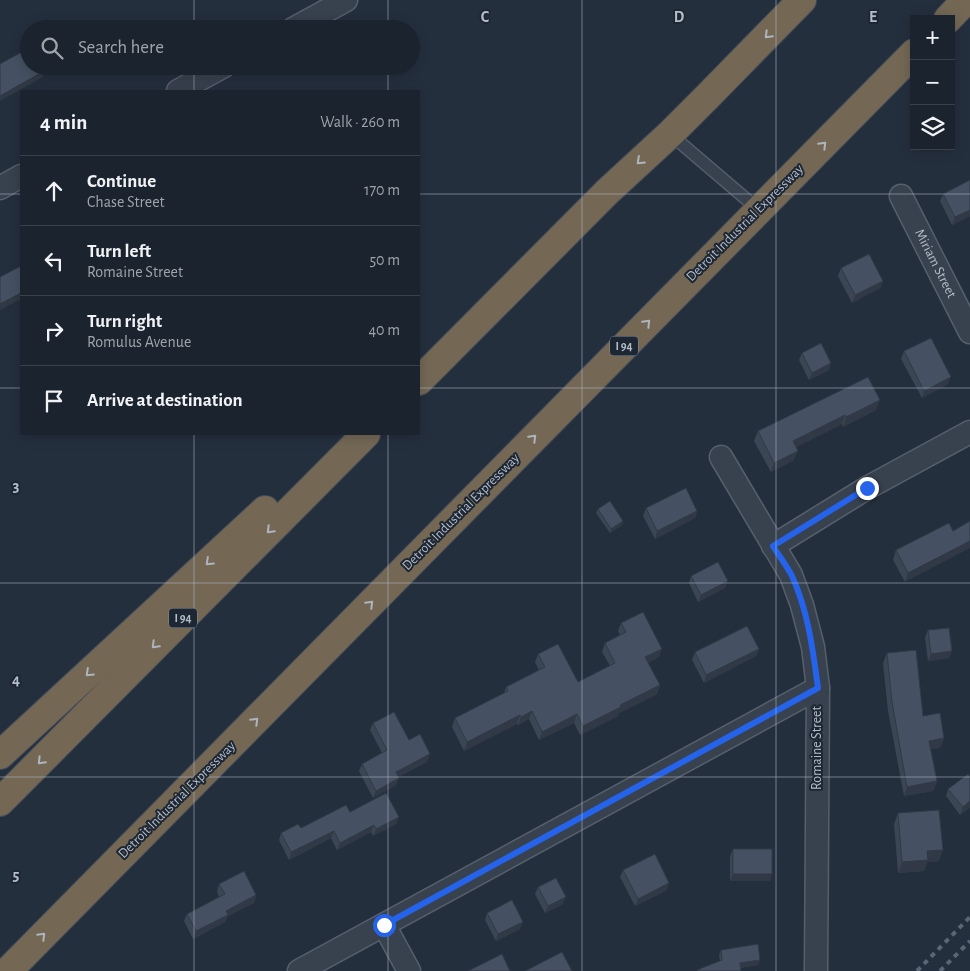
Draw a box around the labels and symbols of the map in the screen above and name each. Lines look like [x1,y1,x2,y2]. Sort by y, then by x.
text: C [481,9,490,25]
text: D [674,9,685,25]
text: E [869,9,877,25]
one-way arrow [765,29,774,38]
one-way arrow [817,142,826,151]
one-way arrow [637,155,646,164]
street label: Detroit Industrial Expressway [684,162,806,284]
street label: Miriam Street [912,227,959,301]
one-way arrow [641,319,650,328]
road number: I 94 [610,336,638,356]
one-way arrow [527,435,536,444]
street label: Detroit Industrial Expressway [400,451,522,573]
route end [856,477,879,500]
text: 3 [13,478,20,494]
one-way arrow [267,524,276,533]
one-way arrow [205,556,214,565]
one-way arrow [364,601,373,610]
road number: I 94 [169,608,197,628]
one-way arrow [152,640,161,649]
one-way arrow [86,667,95,676]
text: 4 [12,672,20,688]
street label: Romaine Street [810,705,824,790]
one-way arrow [249,718,258,727]
street label: Detroit Industrial Expressway [116,739,238,861]
one-way arrow [38,755,47,764]
text: 5 [13,867,20,883]
route start [373,914,396,937]
one-way arrow [37,933,46,942]

